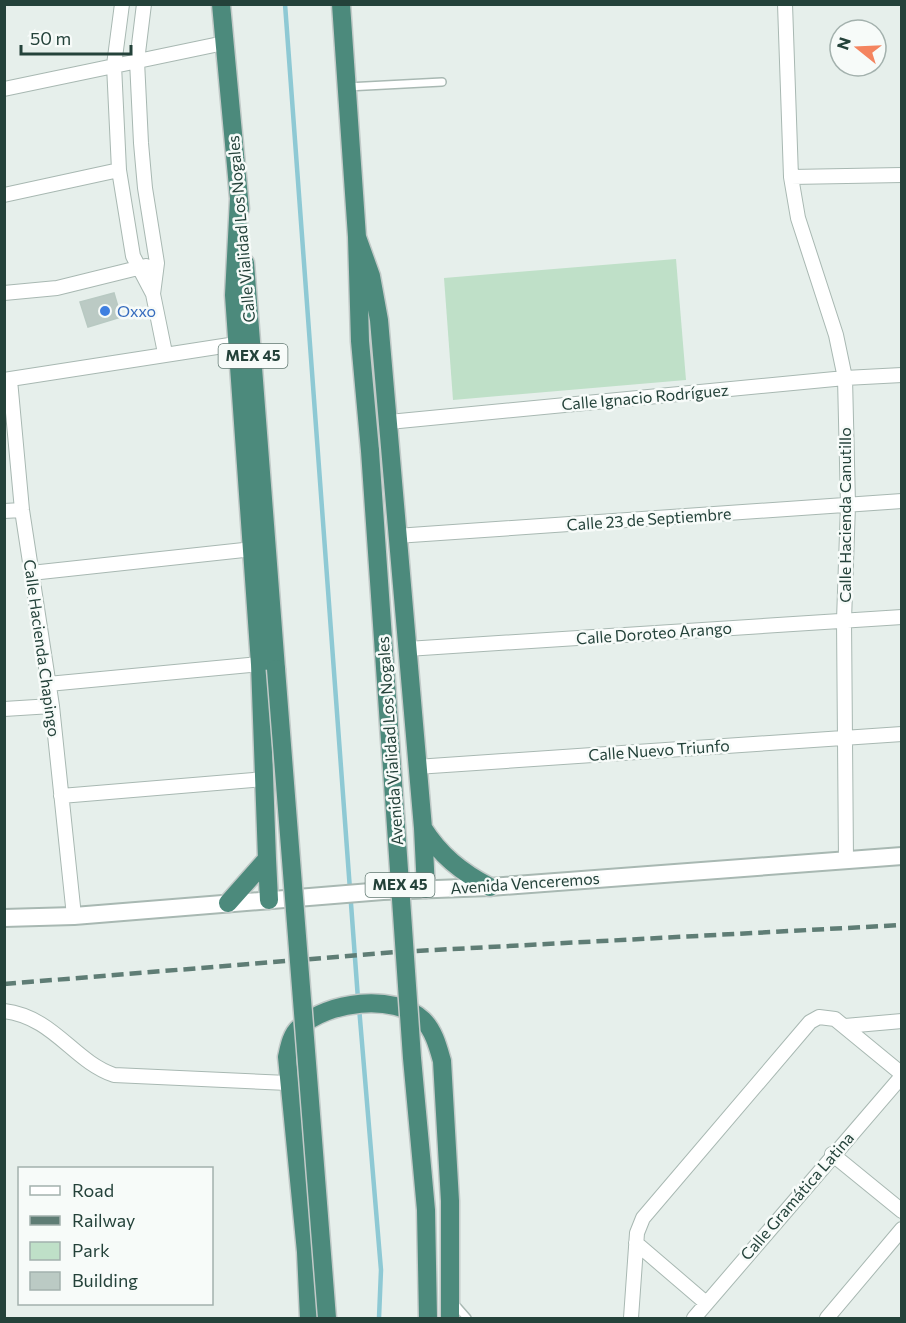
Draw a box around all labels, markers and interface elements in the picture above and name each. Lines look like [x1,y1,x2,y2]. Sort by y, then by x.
scale bar [21,18,130,56]
north arrow [828,18,888,78]
text: 50 m [30,27,71,49]
text: N [832,35,854,52]
street label: Calle Vialidad Los Nogales [223,135,258,323]
place label: Oxxo [117,301,156,320]
marker: Oxxo [98,304,112,318]
road number: MEX 45 [218,344,288,368]
street label: Calle Ignacio Rodríguez [561,380,729,413]
street label: Calle Hacienda Canutillo [835,427,854,603]
street label: Calle 23 de Septiembre [566,503,732,534]
street label: Calle Hacienda Chapingo [21,558,64,738]
street label: Calle Doroteo Arango [575,618,733,647]
street label: Avenida Vialidad Los Nogales [373,636,406,846]
street label: Calle Nuevo Triunfo [588,735,730,764]
street label: Avenida Venceremos [450,868,600,897]
road number: MEX 45 [366,873,434,897]
street label: Calle Gramática Latina [736,1128,857,1264]
legend [18,1167,213,1305]
text: Road [72,1179,114,1201]
text: Railway [72,1209,135,1231]
text: Park [72,1239,110,1261]
text: Building [72,1269,138,1291]

